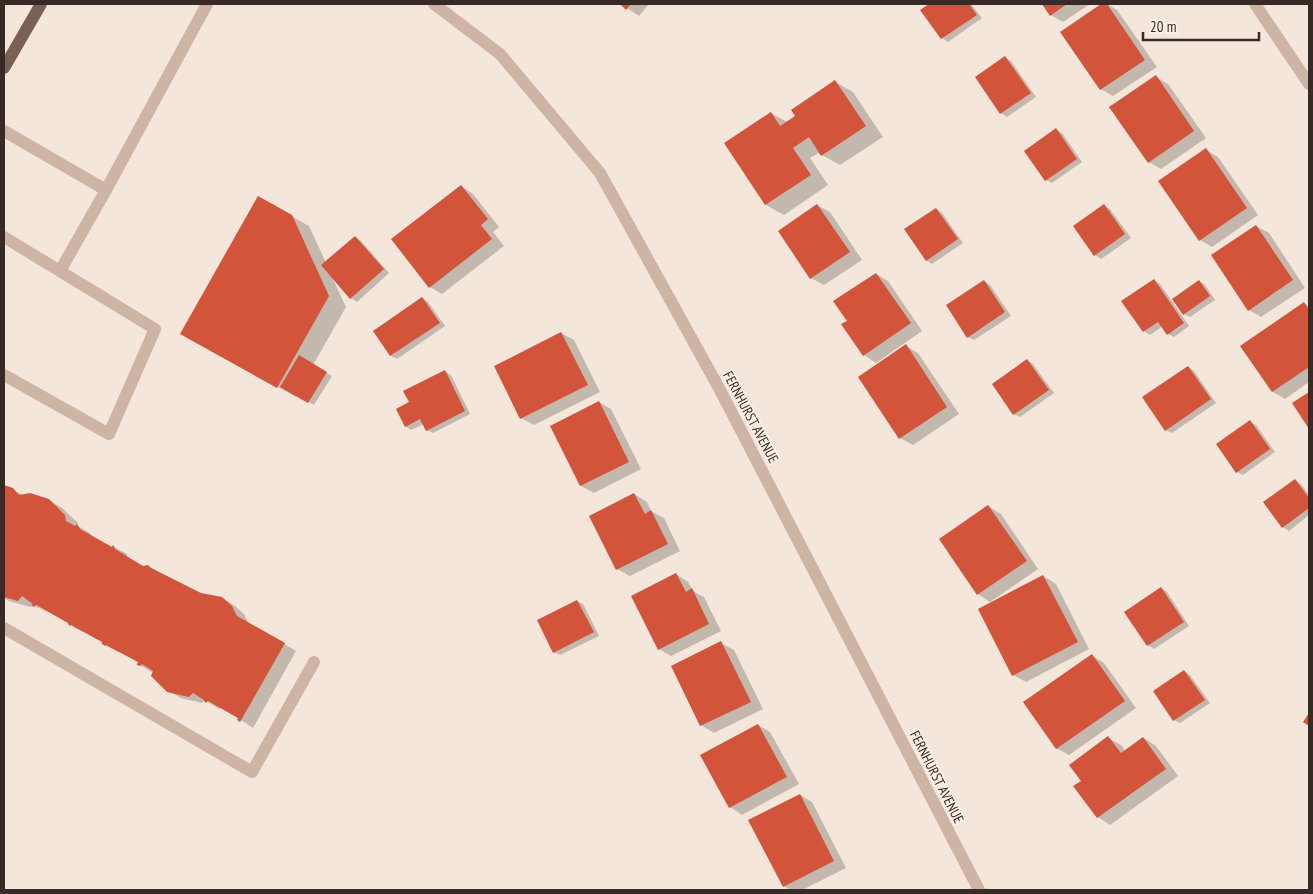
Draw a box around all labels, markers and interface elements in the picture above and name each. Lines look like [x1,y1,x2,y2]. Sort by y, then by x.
scale bar [1143,10,1259,42]
text: 20 m [1150,17,1176,36]
street label: FERNHURST AVENUE [719,368,783,466]
street label: FERNHURST AVENUE [906,728,968,826]

